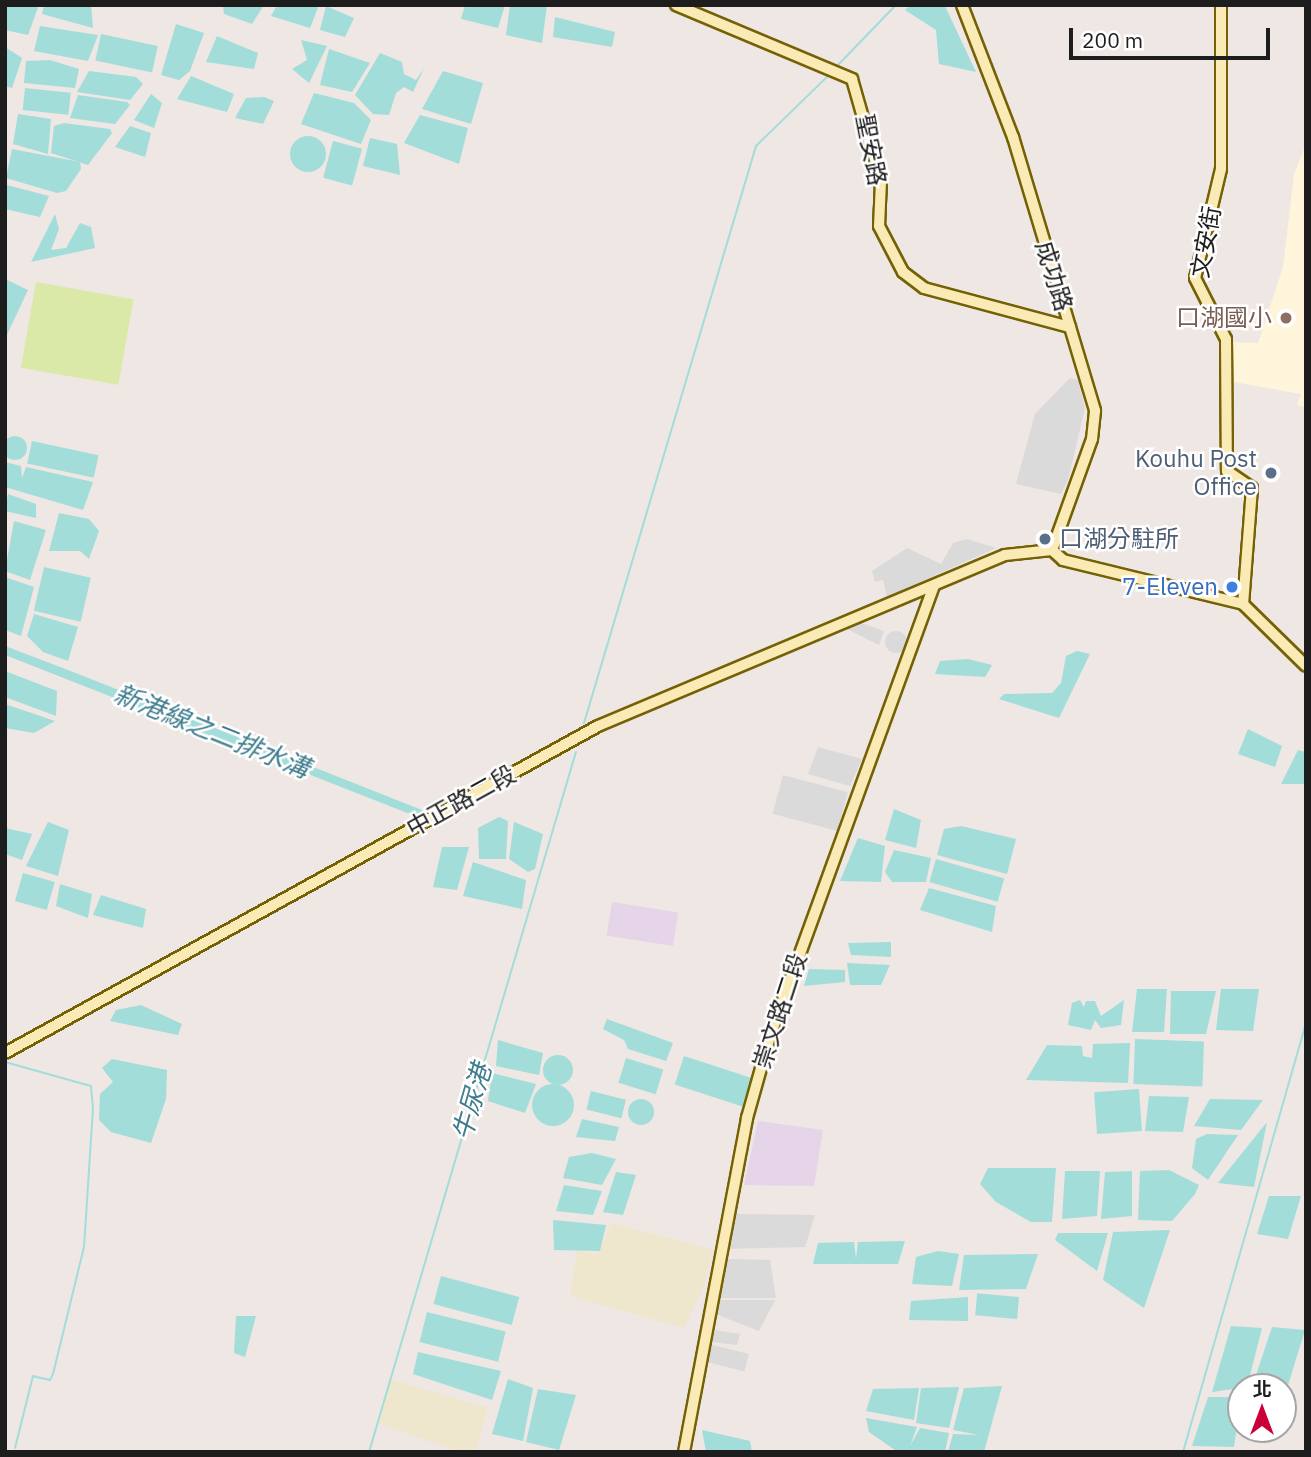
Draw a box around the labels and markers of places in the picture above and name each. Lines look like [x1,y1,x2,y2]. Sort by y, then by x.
place label: 口湖國小 [1176,304,1272,332]
marker: 口湖國小 [1278,310,1294,326]
place label: Kouhu Post Office [1135,445,1257,501]
marker: Kouhu Post Office [1263,465,1279,481]
place label: 口湖分駐所 [1059,525,1179,553]
marker: 口湖分駐所 [1037,531,1053,547]
place label: 7-Eleven [1122,573,1218,601]
marker: 7-Eleven [1224,579,1240,595]

